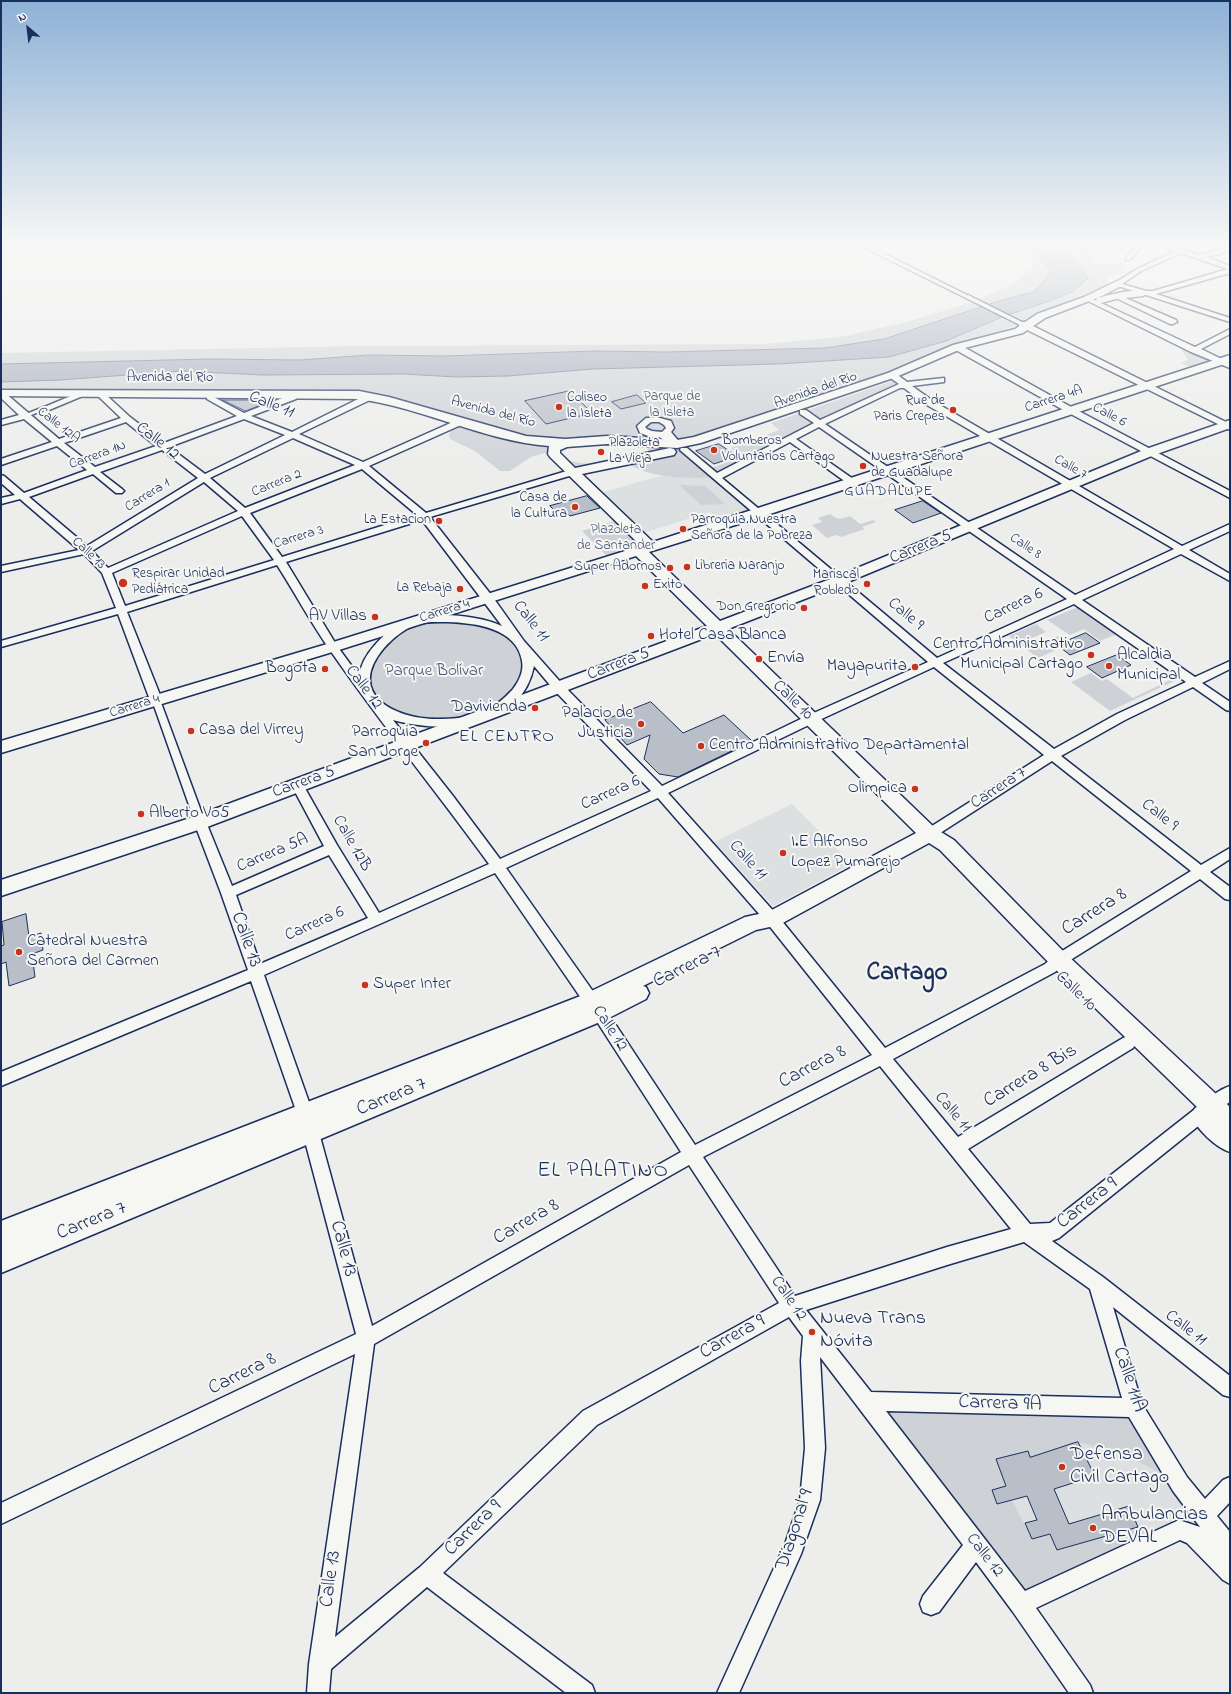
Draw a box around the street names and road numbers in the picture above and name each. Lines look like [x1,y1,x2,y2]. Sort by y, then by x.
street label: Avenida del Río [772,369,860,413]
street label: Avenida del Río [127,371,213,387]
street label: Carrera 4A [1023,383,1085,417]
street label: Calle 11 [245,388,297,424]
street label: Avenida del Río [449,394,537,432]
street label: Calle 6 [1089,400,1129,432]
street label: Calle 12A [33,404,83,448]
street label: Calle 12 [131,419,183,465]
street label: Carrera 1N [67,438,129,474]
street label: Calle 7 [1050,452,1090,484]
street label: Carrera 2 [249,466,305,502]
street label: Carrera 1 [122,476,174,516]
street label: Carrera 3 [272,522,326,554]
street label: Carrera 5 [887,526,955,570]
street label: Calle 8 [1006,530,1044,564]
street label: Calle 13 [68,534,108,574]
street label: Carrera 6 [981,584,1047,630]
street label: Calle 9 [883,594,927,636]
street label: Carrera 4 [418,596,472,628]
street label: Calle 11 [508,597,552,647]
street label: Carrera 5 [585,644,653,686]
street label: Calle 12 [340,662,386,714]
street label: Calle 10 [767,677,817,725]
street label: Carrera 4 [108,691,162,723]
street label: Carrera 5 [270,762,338,804]
street label: Carrera 7 [967,763,1031,815]
street label: Carrera 6 [578,772,644,816]
street label: Calle 9 [1136,795,1182,837]
street label: Calle 12B [327,812,375,876]
street label: Carrera 5A [234,830,312,878]
street label: Calle 11 [724,837,770,885]
street label: Carrera 8 [1058,884,1132,942]
street label: Carrera 6 [282,903,348,947]
street label: Calle 13 [224,909,266,971]
street label: Carrera 7 [650,941,726,995]
street label: Calle 10 [1050,968,1100,1016]
street label: Calle 12 [587,1003,631,1055]
street label: Carrera 8 Bis [980,1040,1082,1114]
street label: Carrera 8 [775,1041,851,1095]
street label: Carrera 7 [353,1073,431,1123]
street label: Calle 11 [929,1088,975,1138]
street label: Carrera 9 [1053,1173,1123,1235]
street label: Carrera 8 [490,1194,564,1252]
street label: Carrera 7 [53,1197,131,1247]
street label: Calle 13 [323,1218,361,1280]
street label: Calle 12 [765,1273,811,1325]
street label: Calle 11 [1160,1307,1210,1351]
street label: Carrera 9 [696,1310,770,1366]
street label: Calle 11A [1106,1344,1150,1416]
street label: Carrera 8 [205,1348,281,1402]
street label: Carrera 9A [958,1392,1042,1418]
street label: Diagonal 9 [772,1487,820,1573]
street label: Carrera 9 [440,1496,508,1562]
street label: Calle 12 [961,1530,1007,1582]
street label: Calle 13 [316,1549,348,1609]

